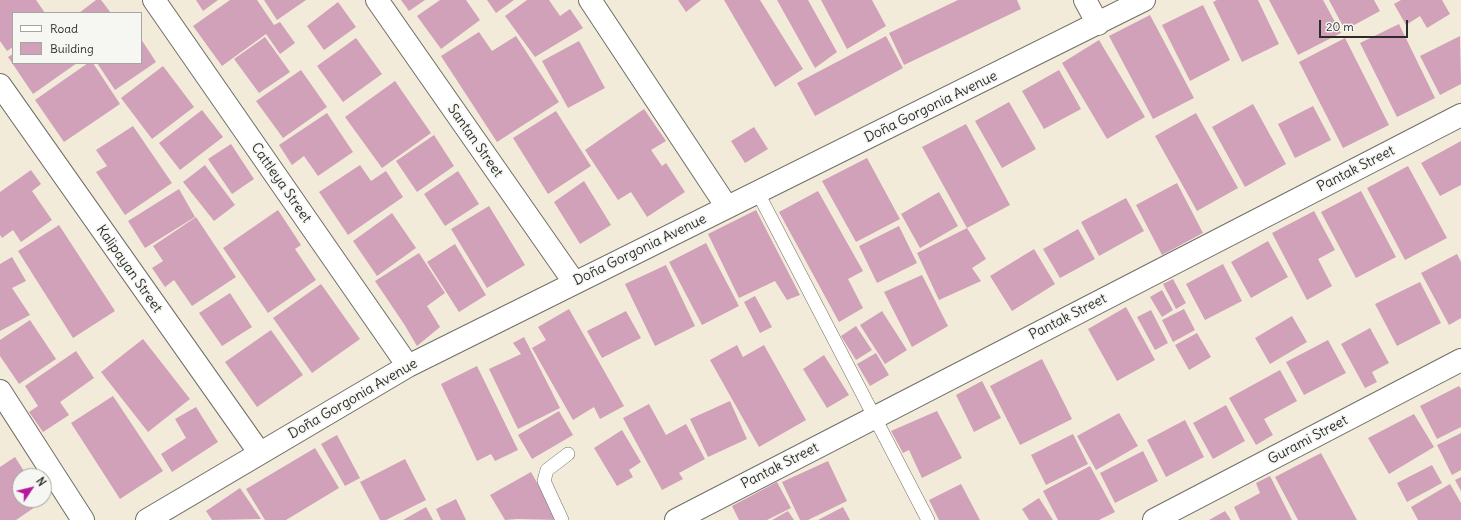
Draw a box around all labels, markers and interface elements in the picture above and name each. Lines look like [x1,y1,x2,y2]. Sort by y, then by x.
legend [12,12,142,64]
scale bar [1321,12,1410,38]
text: 20 m [1326,19,1354,34]
text: Road [50,21,78,36]
text: Building [50,41,94,56]
street label: Doña Gorgonia Avenue [862,67,1000,147]
street label: Santan Street [444,101,506,181]
street label: Cattleya Street [247,140,315,226]
street label: Pantak Street [1314,142,1398,196]
street label: Doña Gorgonia Avenue [571,210,709,290]
street label: Kalipayan Street [92,222,166,316]
street label: Pantak Street [1026,290,1110,344]
street label: Doña Gorgonia Avenue [286,355,420,443]
street label: Gurami Street [1265,412,1351,468]
street label: Pantak Street [738,439,822,493]
north arrow [12,468,52,508]
text: N [33,475,49,489]

